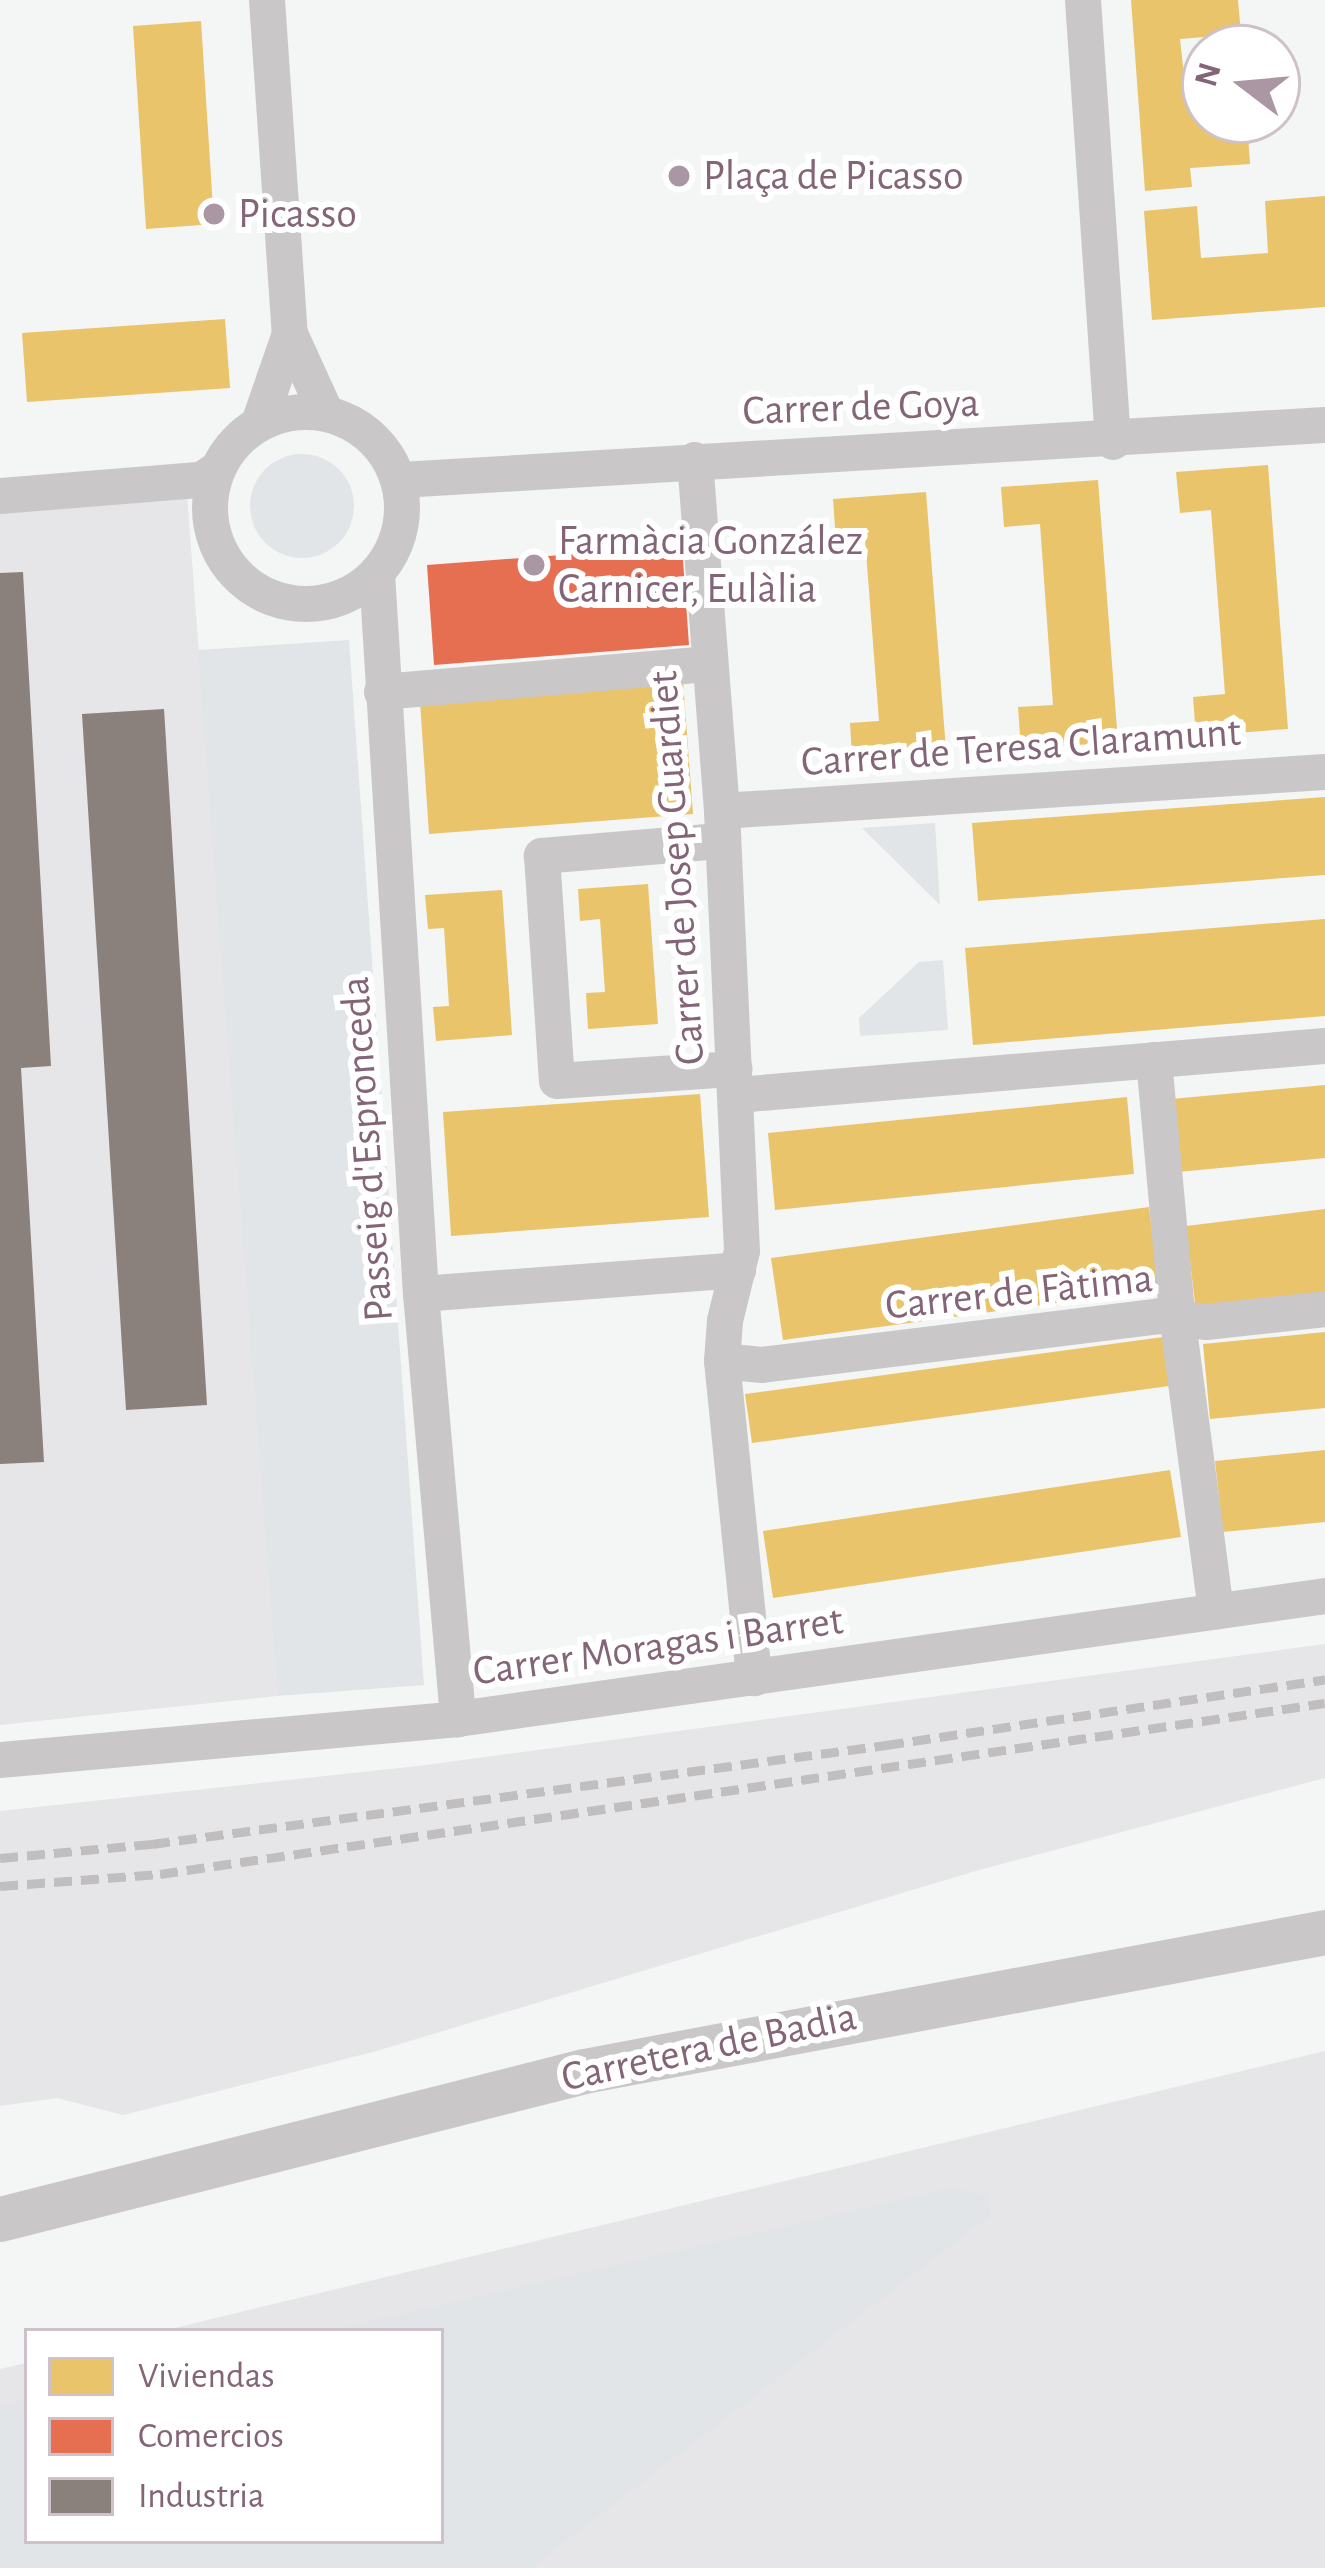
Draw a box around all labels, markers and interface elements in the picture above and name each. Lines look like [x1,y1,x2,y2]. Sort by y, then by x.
north arrow [1181,24,1301,144]
text: N [1190,59,1228,90]
place label: Plaça de Picasso [703,151,964,201]
marker: Plaça de Picasso [666,163,692,189]
place label: Picasso [238,189,357,239]
marker: Picasso [201,201,227,227]
street label: Carrer de Goya [742,378,980,436]
place label: Farmàcia González Carnicer, Eulàlia [558,516,863,614]
marker: Farmàcia González Carnicer, Eulàlia [521,552,547,578]
street label: Carrer de Josep Guardiet [638,669,716,1067]
street label: Carrer de Teresa Claramunt [799,706,1243,788]
street label: Passeig d'Espronceda [330,975,404,1323]
street label: Carrer de Fàtima [883,1253,1155,1331]
street label: Carrer Moragas i Barret [470,1595,846,1697]
street label: Carretera de Badia [557,1991,861,2103]
legend [24,2328,444,2544]
text: Viviendas [138,2358,275,2394]
text: Comercios [138,2418,284,2454]
text: Industria [138,2478,265,2514]

